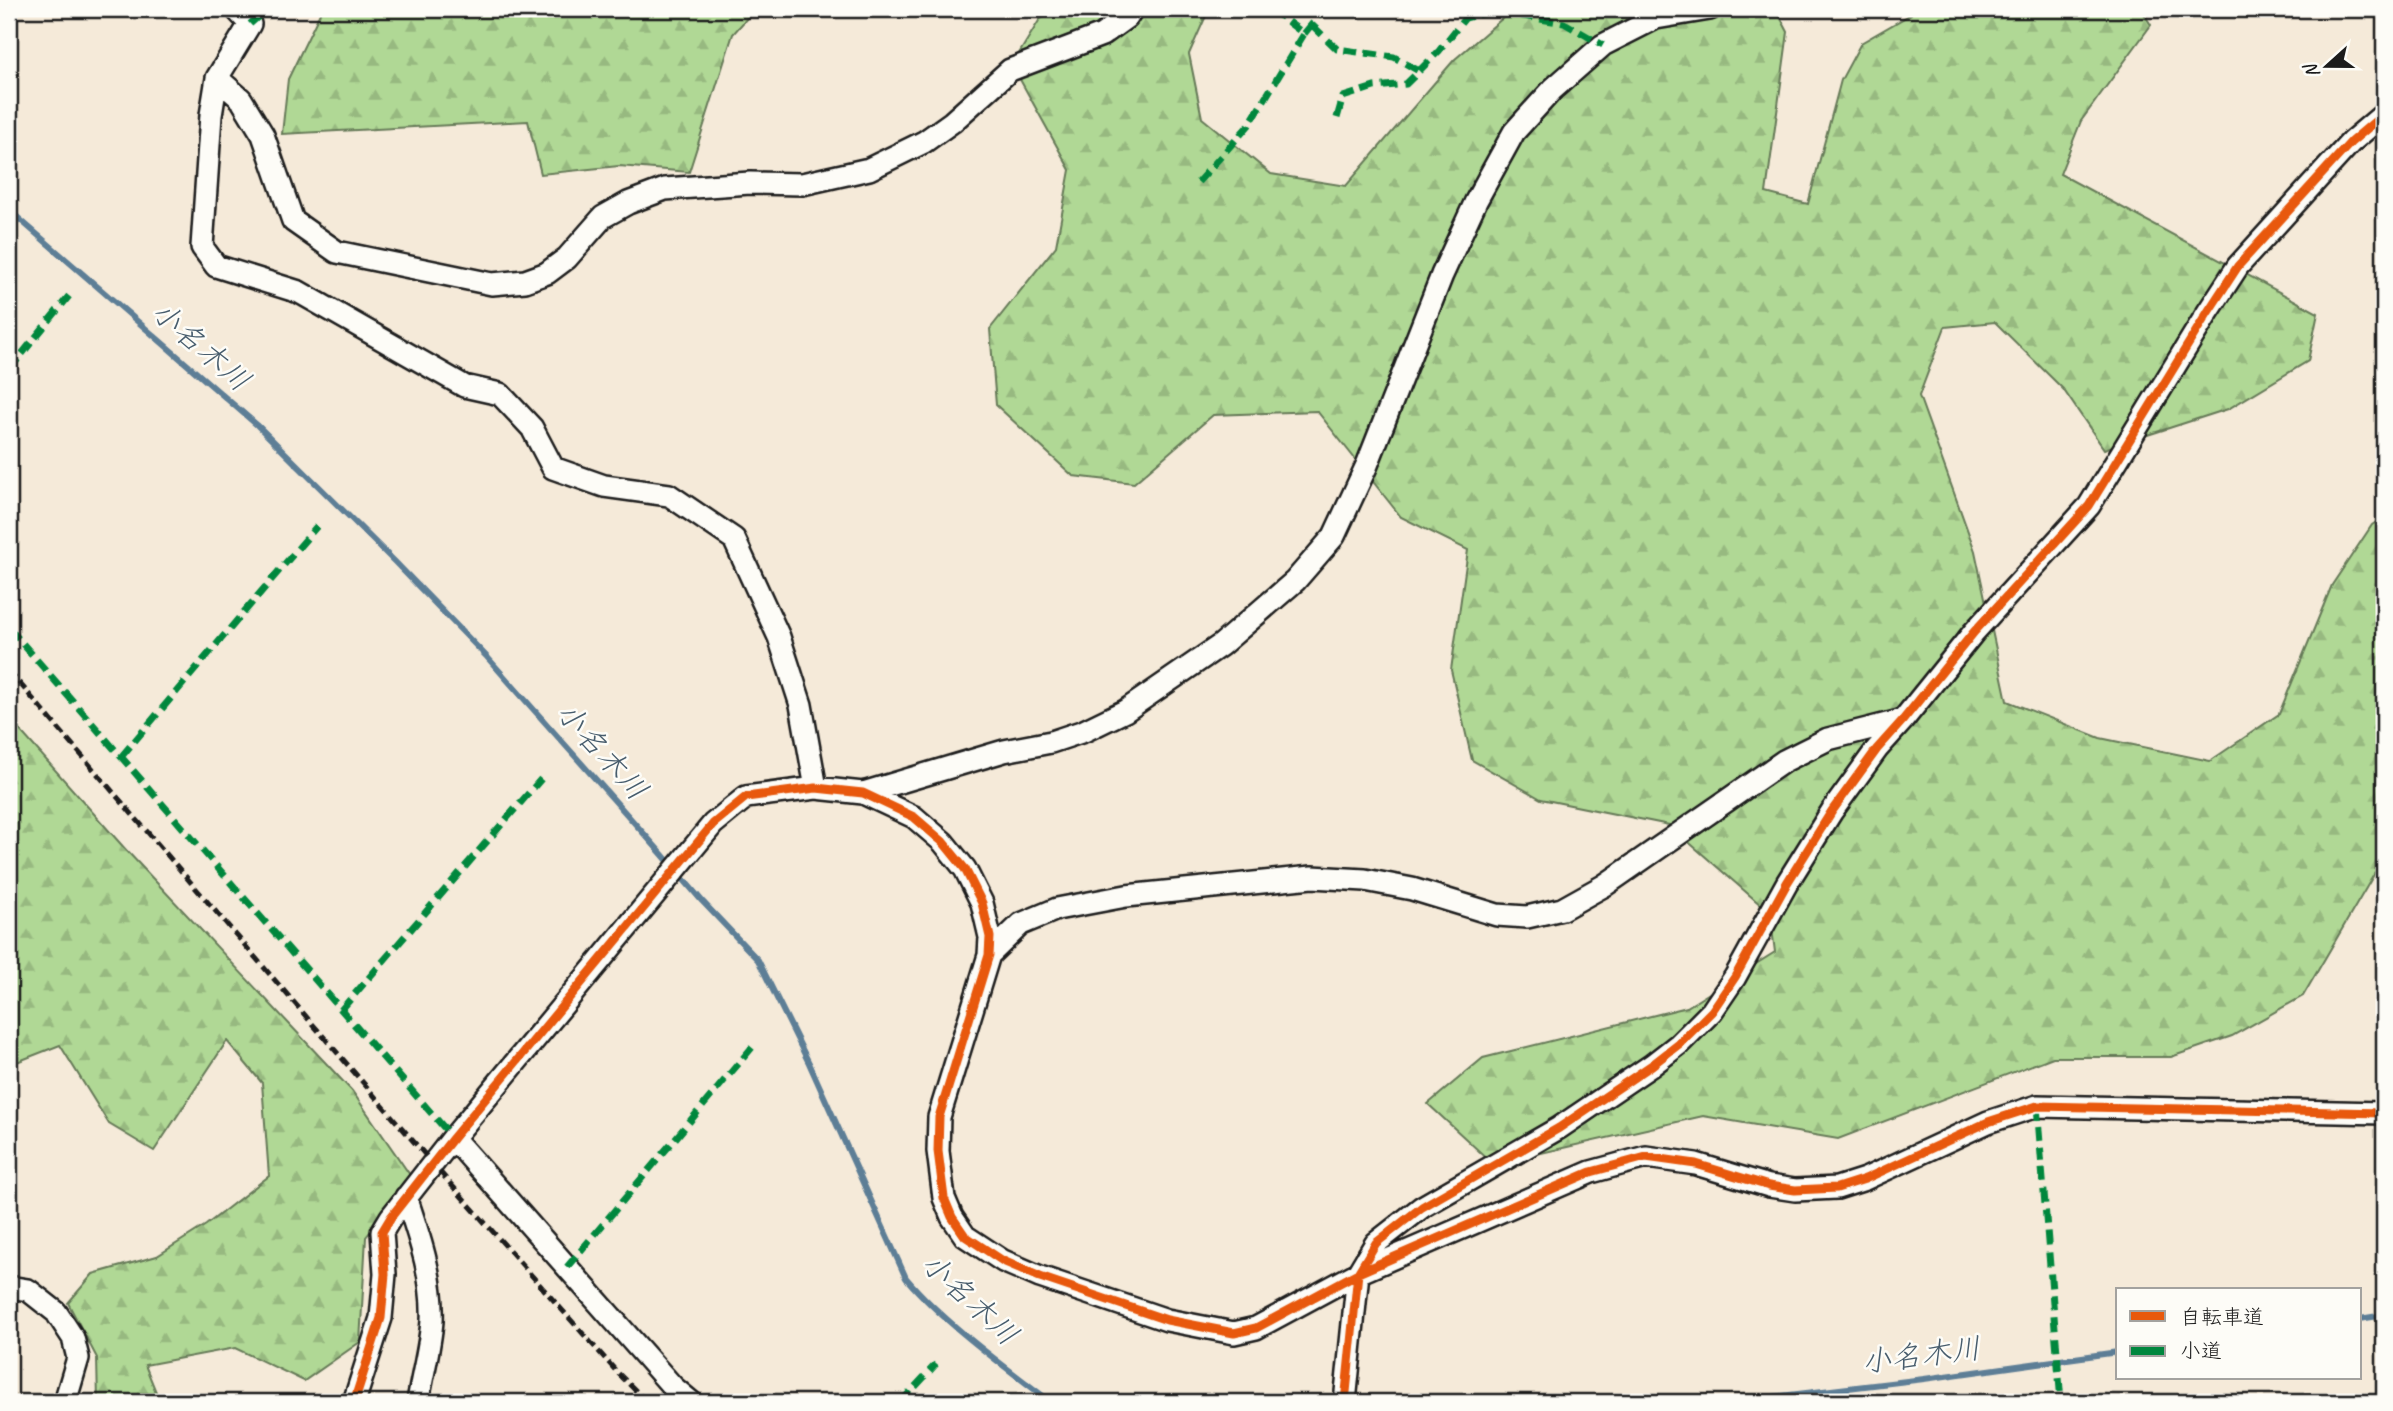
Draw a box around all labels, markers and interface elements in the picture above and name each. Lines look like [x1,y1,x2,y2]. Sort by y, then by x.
north arrow [2292,32,2362,102]
text: N [2298,59,2325,82]
water label: 小名木川 [143,292,259,400]
water label: 小名木川 [548,694,656,808]
water label: 小名木川 [913,1244,1027,1354]
legend [2116,1288,2362,1380]
text: 自転車道 [2180,1304,2264,1330]
water label: 小名木川 [1859,1329,1983,1381]
text: 小道 [2180,1338,2222,1364]

